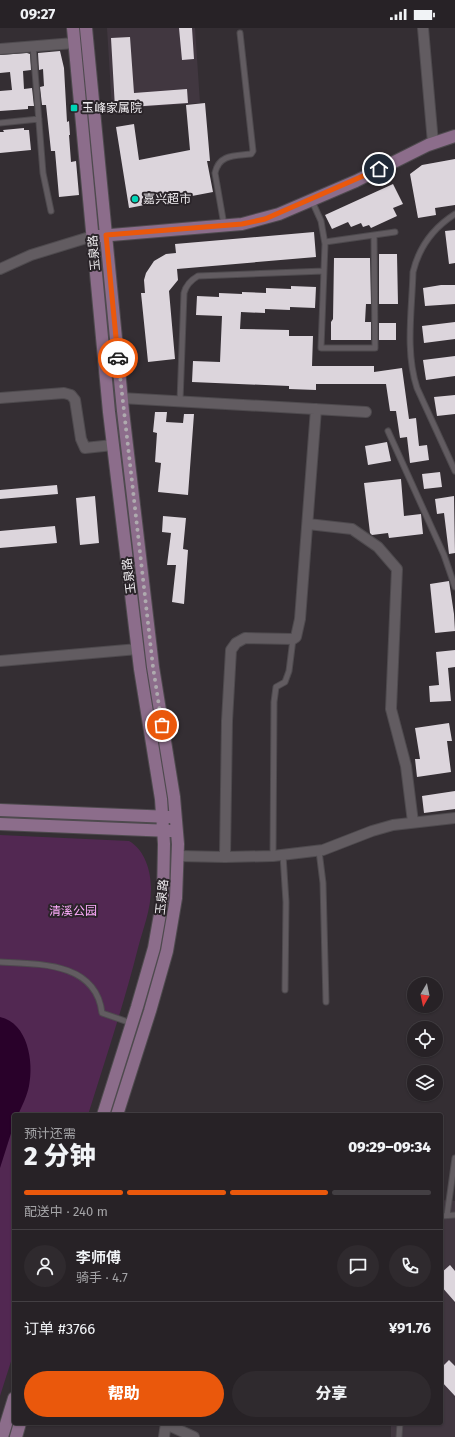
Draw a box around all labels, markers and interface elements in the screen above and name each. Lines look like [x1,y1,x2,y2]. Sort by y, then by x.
text: 09:27 [20,5,55,23]
place label: 玉峰家属院 [82,101,142,115]
marker: 玉峰家属院 [69,103,79,113]
pin [362,152,396,186]
icon: home [368,158,390,180]
place label: 嘉兴超市 [143,192,191,206]
marker: 嘉兴超市 [130,194,140,204]
street label: 玉泉路 [85,234,103,272]
courier [98,338,138,378]
icon: car [107,347,129,369]
street label: 玉泉路 [120,557,138,595]
pin [145,708,179,742]
icon: bag [151,714,173,736]
street label: 玉泉路 [153,878,171,916]
park label: 清溪公园 [49,904,97,918]
north arrow [407,977,443,1013]
map controls [407,977,443,1101]
button: locate [407,1021,443,1057]
button: layers [407,1065,443,1101]
text: 预计还需 [24,1126,76,1141]
text: 09:29–09:34 [348,1138,431,1156]
text: 2 分钟 [24,1141,96,1172]
text: 配送中 · 240 m [24,1204,108,1219]
button: person [24,1245,66,1287]
button: chat [337,1245,379,1287]
button: phone [389,1245,431,1287]
text: 李师傅 [76,1249,121,1267]
text: 骑手 · 4.7 [76,1270,128,1285]
text: ¥91.76 [389,1319,431,1337]
text: 订单 #3766 [24,1320,95,1338]
button: 帮助 [24,1371,224,1417]
button: 分享 [232,1371,431,1417]

